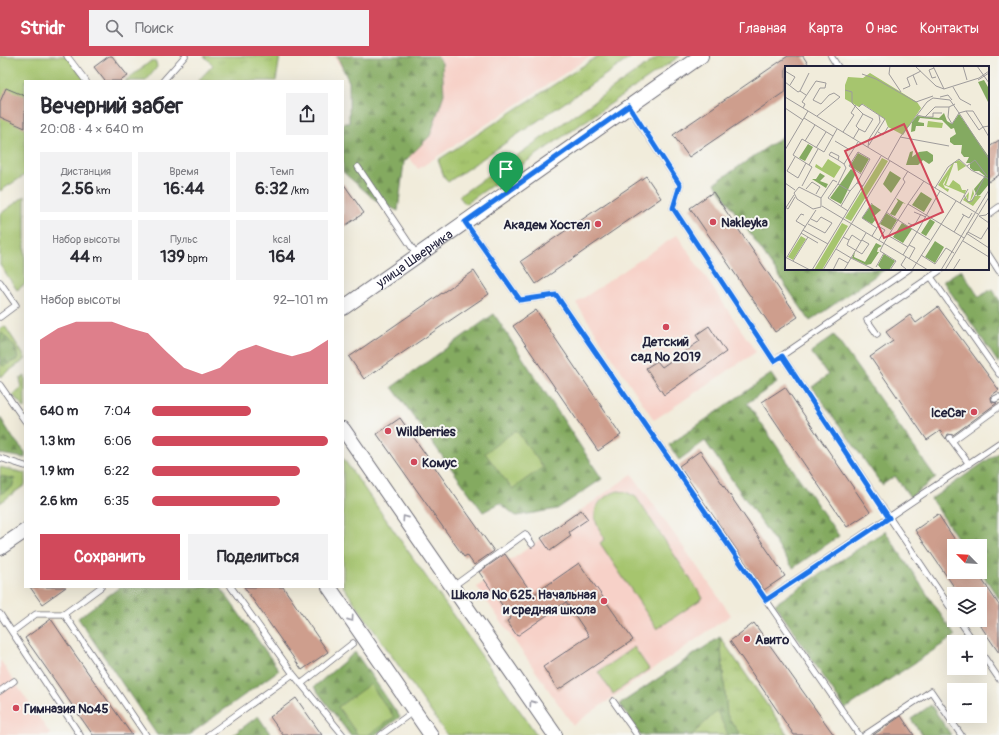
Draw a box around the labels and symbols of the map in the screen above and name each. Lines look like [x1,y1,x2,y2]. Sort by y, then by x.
inset map [785,66,989,270]
pin [489,152,523,193]
place label: Nakleyka [721,215,768,231]
place label: Академ Хостел [503,217,590,233]
marker: Nakleyka [708,217,718,227]
marker: Академ Хостел [593,219,603,229]
street label: улица Шверника [373,226,456,292]
marker: Детский сад № 2019 [661,322,671,332]
place label: Детский сад № 2019 [630,334,701,365]
place label: IceCar [931,405,966,421]
marker: IceCar [969,407,979,417]
place label: Wildberries [396,424,456,440]
marker: Wildberries [383,426,393,436]
place label: Комус [422,455,458,471]
marker: Комус [409,457,419,467]
one-way arrow [402,515,410,522]
north arrow [947,539,987,579]
place label: Школа № 625. Начальная и средняя школа [450,587,596,618]
marker: Школа № 625. Начальная и средняя школа [599,596,609,606]
one-way arrow [346,615,354,622]
place label: Авито [755,632,789,648]
marker: Авито [742,634,752,644]
one-way arrow [529,700,537,707]
place label: Гимназия №45 [24,701,108,717]
marker: Гимназия №45 [11,703,21,713]

